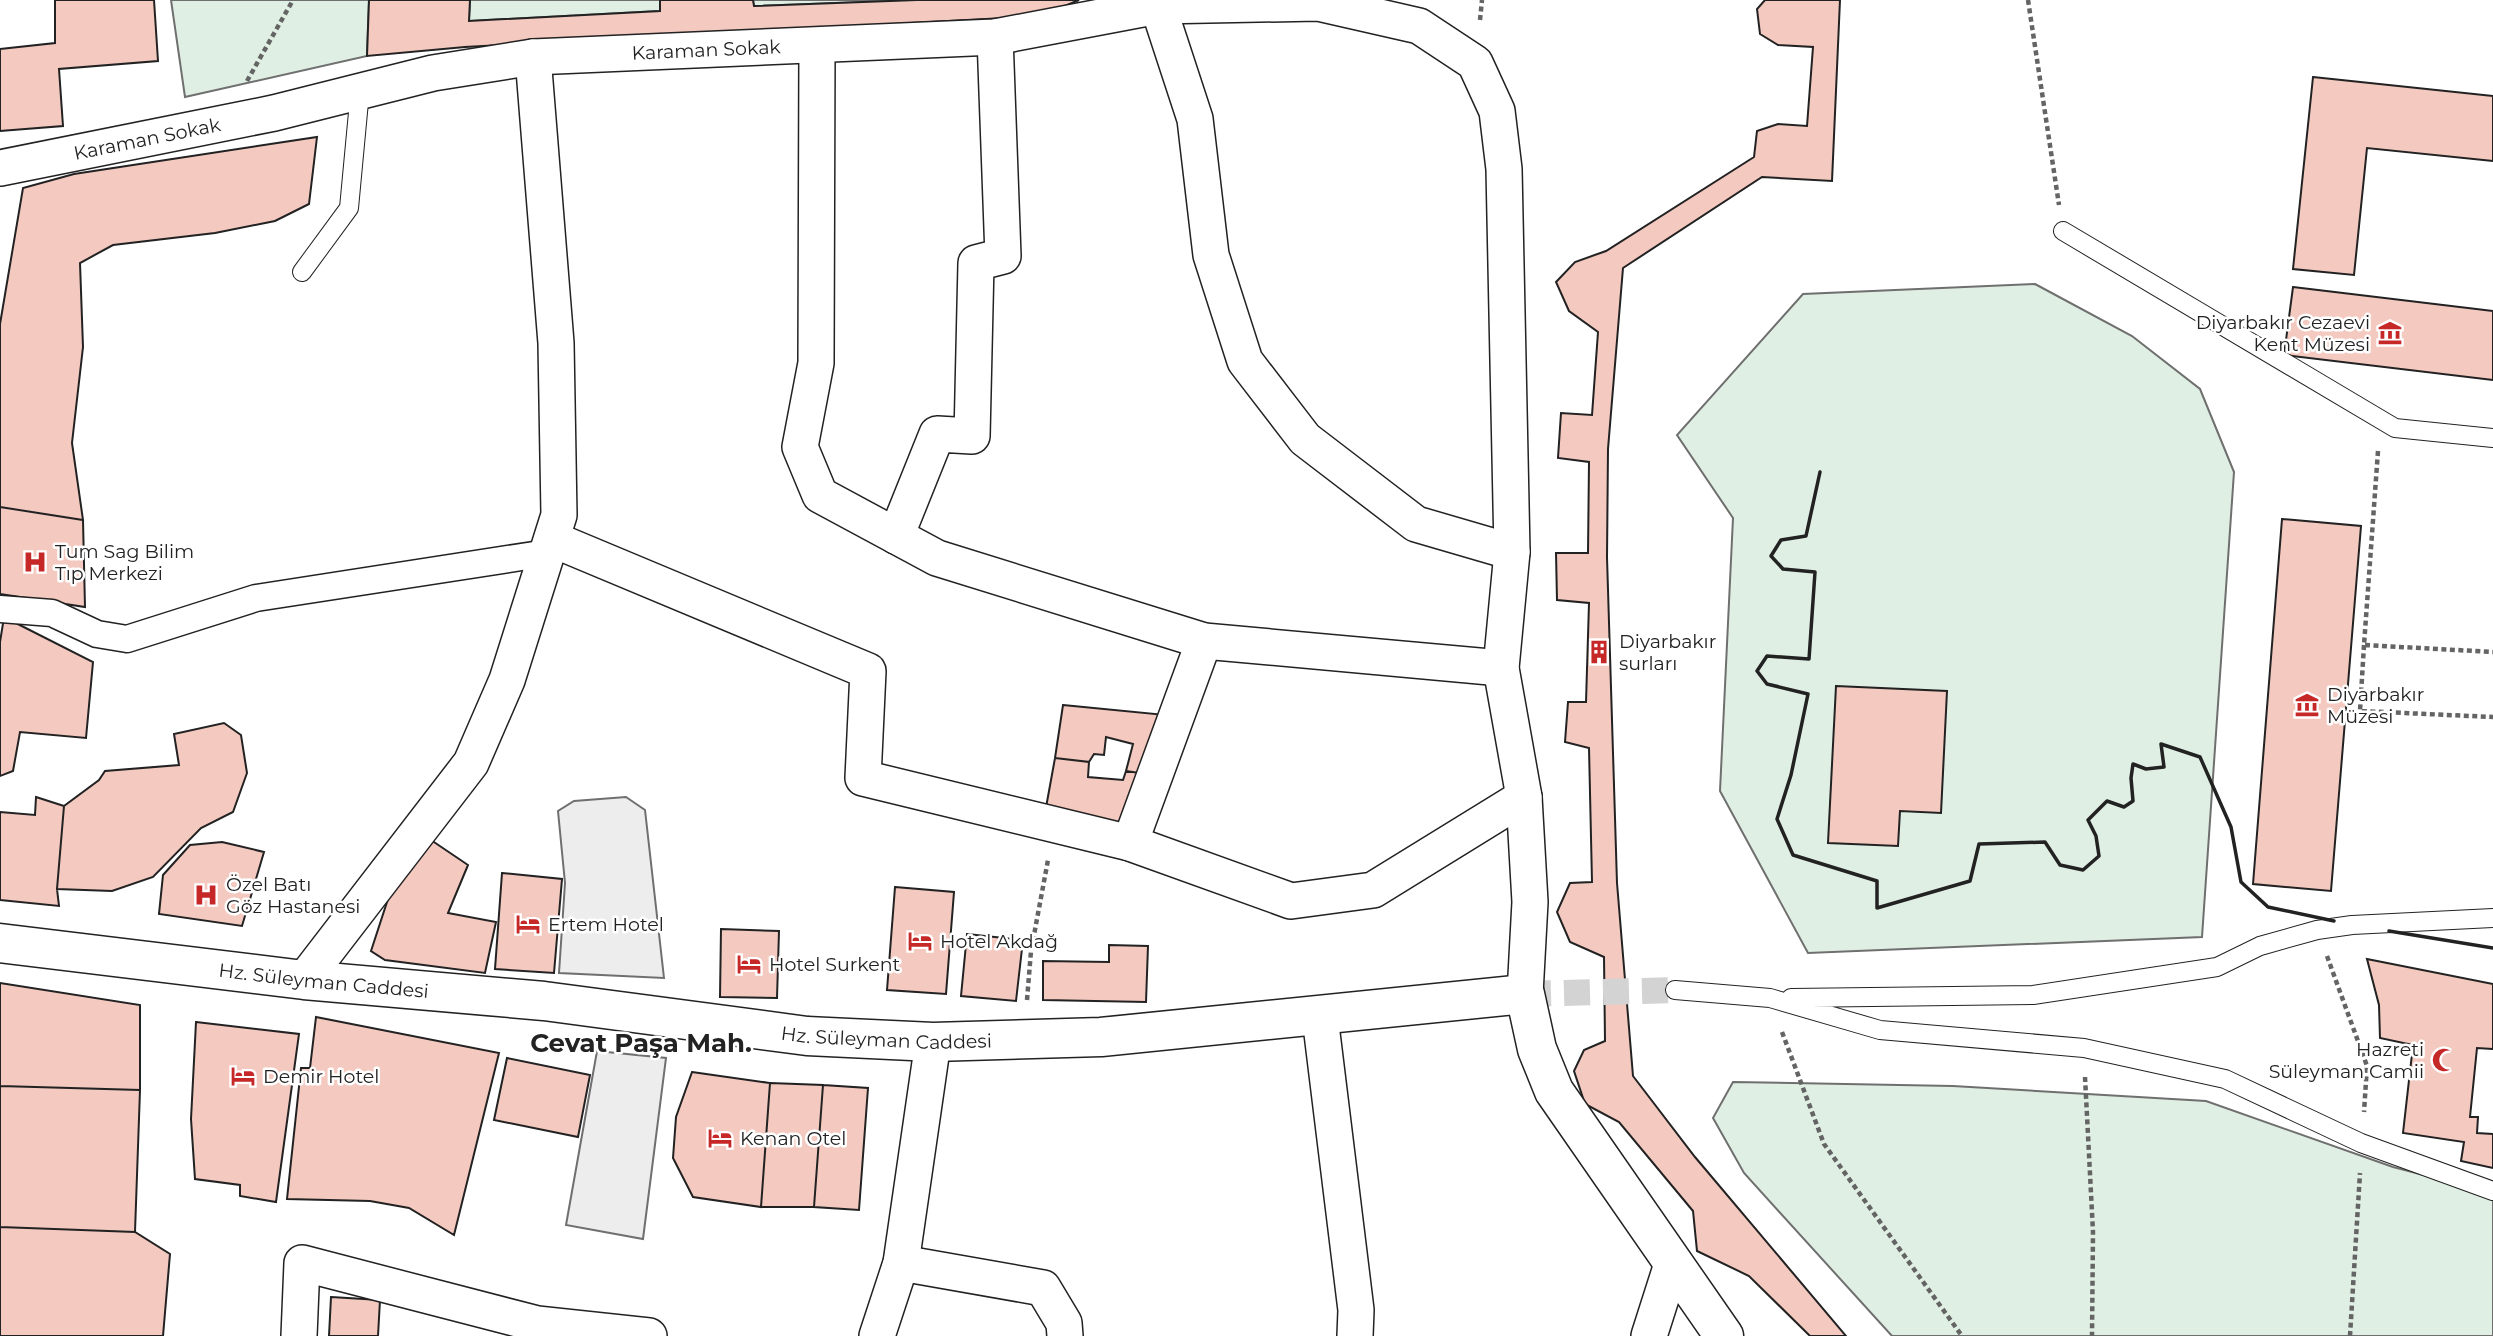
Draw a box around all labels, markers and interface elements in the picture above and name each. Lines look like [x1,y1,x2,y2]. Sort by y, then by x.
street label: Karaman Sokak [631,35,782,64]
street label: Karaman Sokak [72,112,223,164]
place label: Diyarbakır Cezaevi Kent Müzesi [2196,311,2370,356]
museum icon: Diyarbakır Cezaevi Kent Müzesi [2376,319,2404,347]
place label: Tum Sag Bilim Tıp Merkezi [55,540,194,585]
hospital icon: Tum Sag Bilim Tıp Merkezi [21,548,49,576]
place label: Diyarbakır surları [1619,630,1716,675]
building icon: Diyarbakır surları [1585,638,1613,666]
place label: Diyarbakır Müzesi [2327,683,2424,728]
museum icon: Diyarbakır Müzesi [2293,691,2321,719]
place label: Özel Batı Göz Hastanesi [226,873,360,918]
hospital icon: Özel Batı Göz Hastanesi [192,881,220,909]
hotel icon: Ertem Hotel [514,910,542,938]
place label: Ertem Hotel [548,913,664,936]
hotel icon: Hotel Akdağ [906,927,934,955]
place label: Hotel Akdağ [940,930,1058,953]
hotel icon: Hotel Surkent [735,950,763,978]
place label: Hotel Surkent [769,953,900,976]
street label: Hz. Süleyman Caddesi [218,958,430,1002]
street label: Hz. Süleyman Caddesi [780,1021,992,1054]
district label: Cevat Paşa Mah. [530,1027,752,1059]
place label: Hazreti Süleyman Camii [2269,1038,2424,1083]
mosque icon: Hazreti Süleyman Camii [2430,1046,2458,1074]
hotel icon: Demir Hotel [229,1062,257,1090]
place label: Demir Hotel [263,1065,379,1088]
hotel icon: Kenan Otel [706,1124,734,1152]
place label: Kenan Otel [740,1127,846,1150]

